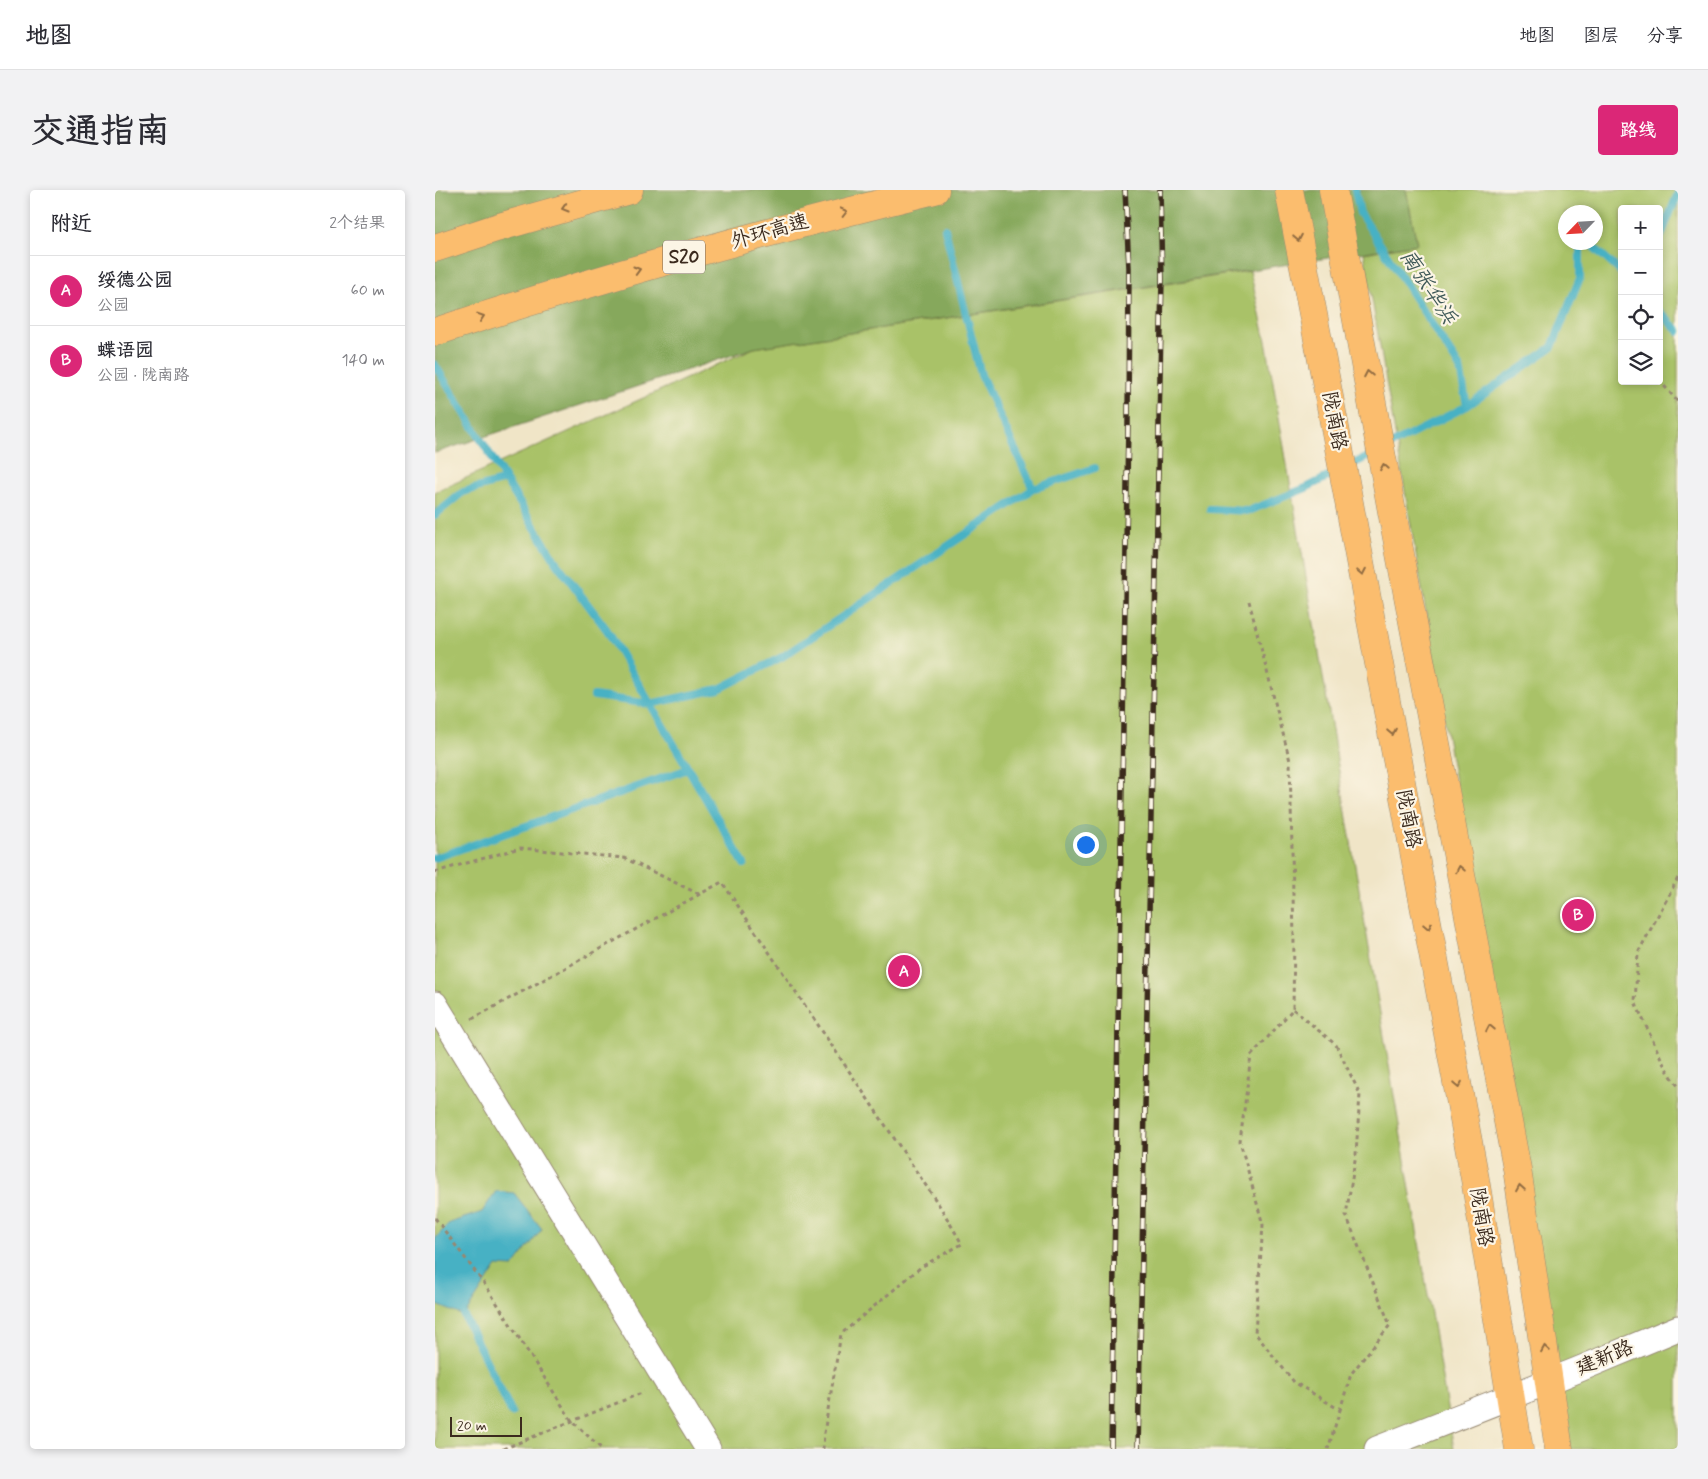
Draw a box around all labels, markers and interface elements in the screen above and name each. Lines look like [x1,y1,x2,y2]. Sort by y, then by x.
text: 地图 [25,21,73,52]
text: 地图 [1519,24,1555,48]
text: 图层 [1583,24,1619,48]
text: 分享 [1647,24,1683,48]
button: 路线 [1598,105,1678,155]
text: 交通指南 [30,109,170,155]
one-way arrow [562,203,570,213]
north arrow [1558,205,1603,250]
map controls [1618,205,1663,385]
button: + [1618,205,1663,250]
one-way arrow [839,207,848,218]
street label: 外环高速 [728,208,812,256]
text: 附近 [50,210,92,238]
text: 2个结果 [329,213,385,234]
one-way arrow [1292,233,1303,242]
road number: S20 [663,241,705,274]
water label: 南张华浜 [1393,244,1463,331]
button: − [1618,250,1663,295]
one-way arrow [632,266,641,276]
text: 绥德公园 [97,268,173,293]
text: A [61,280,71,301]
text: 60 m [351,280,385,301]
text: 公园 [97,295,129,316]
button: locate [1618,295,1663,340]
one-way arrow [477,312,485,322]
text: 蝶语园 [97,338,154,363]
button: layers [1618,340,1663,385]
text: B [61,350,71,371]
text: 140 m [341,350,385,371]
text: 公园 · 陇南路 [97,365,189,386]
one-way arrow [1363,369,1373,378]
street label: 陇南路 [1315,389,1353,454]
one-way arrow [1380,462,1390,471]
one-way arrow [1356,567,1366,576]
one-way arrow [1386,727,1396,736]
street label: 陇南路 [1389,787,1427,852]
your location [1073,832,1099,858]
one-way arrow [1455,864,1466,873]
pin: B [1562,896,1594,934]
one-way arrow [1422,921,1433,930]
pin: A [888,952,920,990]
one-way arrow [1485,1024,1496,1033]
one-way arrow [1452,1081,1463,1090]
one-way arrow [1515,1184,1525,1193]
street label: 陇南路 [1463,1185,1499,1250]
street label: 建新路 [1572,1333,1639,1382]
one-way arrow [1540,1344,1550,1353]
scale bar [450,1414,523,1437]
text: 20 m [457,1417,487,1435]

